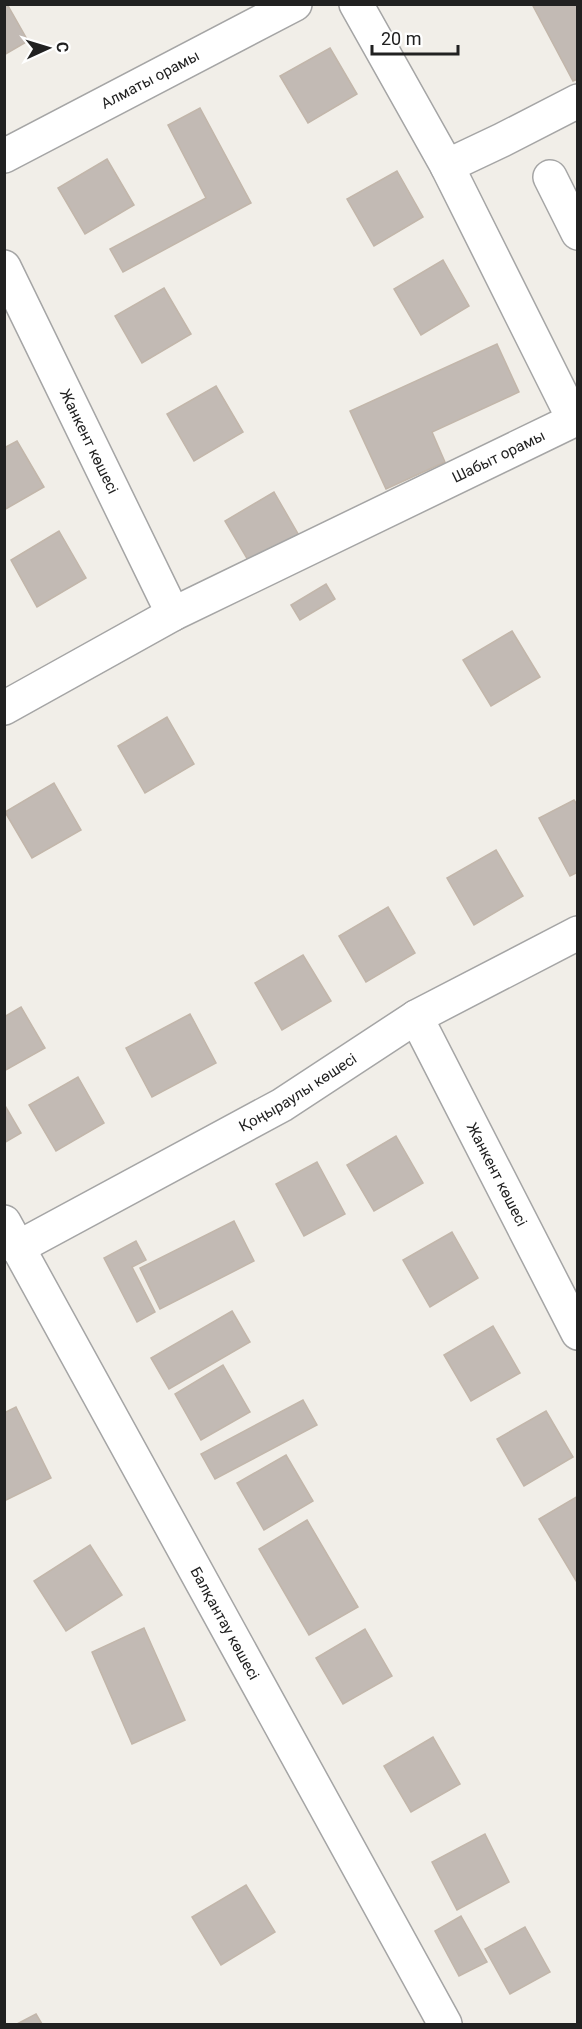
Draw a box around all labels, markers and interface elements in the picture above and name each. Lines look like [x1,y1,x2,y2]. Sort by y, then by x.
north arrow [18,18,78,78]
scale bar [372,18,458,56]
text: 20 m [381,28,421,49]
text: С [53,41,72,53]
street label: Алматы орамы [98,47,202,113]
street label: Жанкент көшесі [56,386,122,497]
street label: Шабыт орамы [449,426,548,487]
street label: Қоңыраулы көшесі [236,1049,360,1136]
street label: Жанкент көшесі [463,1120,531,1229]
street label: Балқантау көшесі [186,1564,263,1683]

